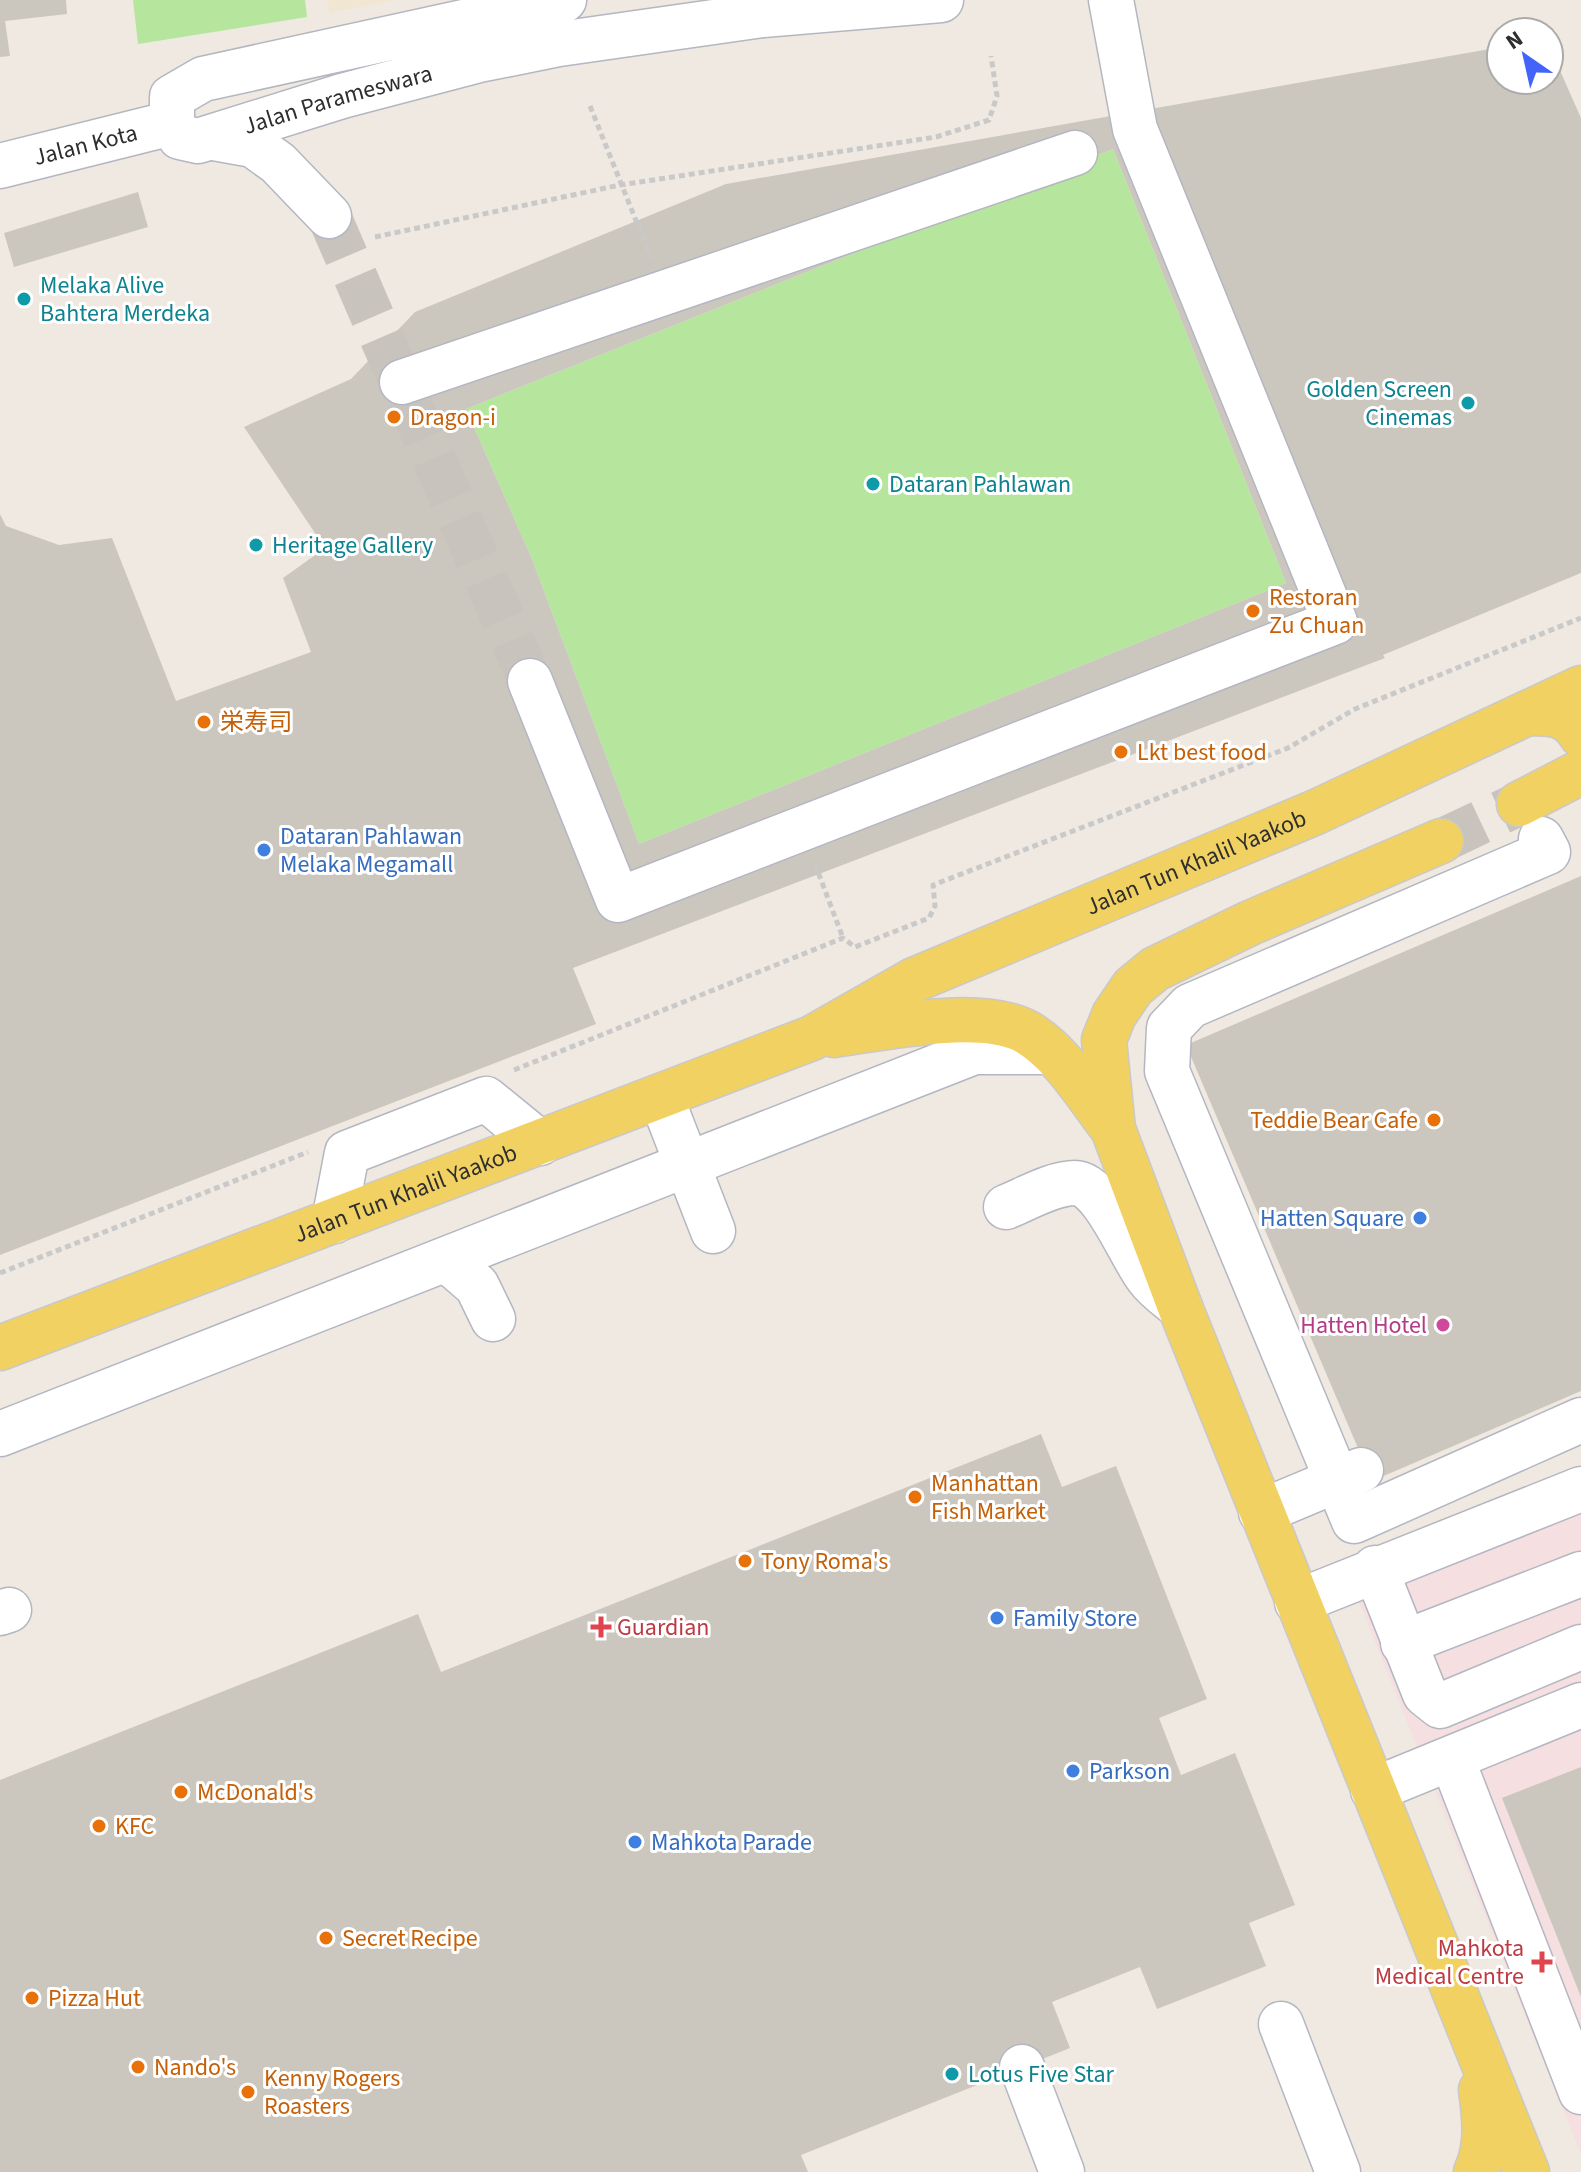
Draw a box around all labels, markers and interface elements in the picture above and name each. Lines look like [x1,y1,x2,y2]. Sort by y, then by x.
north arrow [1485,16,1565,96]
text: N [1499,23,1529,58]
street label: Jalan Parameswara [239,56,436,144]
street label: Jalan Kota [30,115,141,175]
place label: Melaka Alive Bahtera Merdeka [40,268,210,331]
marker: Melaka Alive Bahtera Merdeka [15,290,33,308]
place label: Golden Screen Cinemas [1306,372,1452,435]
marker: Golden Screen Cinemas [1459,394,1477,412]
place label: Dragon-i [410,400,496,435]
marker: Dragon-i [385,408,403,426]
place label: Dataran Pahlawan [889,467,1071,502]
marker: Dataran Pahlawan [864,475,882,493]
place label: Heritage Gallery [272,528,433,563]
marker: Heritage Gallery [247,536,265,554]
place label: Restoran Zu Chuan [1269,580,1364,643]
marker: Restoran Zu Chuan [1244,602,1262,620]
place label: 栄寿司 [220,705,292,740]
marker: 栄寿司 [195,713,213,731]
place label: Lkt best food [1137,735,1267,770]
marker: Lkt best food [1112,743,1130,761]
street label: Jalan Tun Khalil Yaakob [1080,801,1312,924]
place label: Dataran Pahlawan Melaka Megamall [280,819,462,882]
marker: Dataran Pahlawan Melaka Megamall [255,841,273,859]
place label: Teddie Bear Cafe [1250,1103,1418,1138]
marker: Teddie Bear Cafe [1425,1111,1443,1129]
street label: Jalan Tun Khalil Yaakob [289,1135,522,1252]
place label: Hatten Square [1260,1201,1404,1236]
marker: Hatten Square [1411,1209,1429,1227]
place label: Hatten Hotel [1300,1308,1427,1343]
marker: Hatten Hotel [1434,1316,1452,1334]
place label: Manhattan Fish Market [931,1466,1046,1529]
marker: Manhattan Fish Market [906,1488,924,1506]
place label: Tony Roma's [761,1544,888,1579]
marker: Tony Roma's [736,1552,754,1570]
place label: Family Store [1013,1601,1137,1636]
marker: Family Store [988,1609,1006,1627]
place label: Guardian [617,1610,710,1645]
marker: Guardian [592,1618,610,1636]
place label: Parkson [1089,1754,1170,1789]
marker: Parkson [1064,1762,1082,1780]
place label: McDonald's [197,1775,313,1810]
marker: McDonald's [172,1783,190,1801]
place label: KFC [115,1809,154,1844]
marker: KFC [90,1817,108,1835]
place label: Mahkota Parade [651,1825,812,1860]
marker: Mahkota Parade [626,1833,644,1851]
place label: Secret Recipe [342,1921,478,1956]
marker: Secret Recipe [317,1929,335,1947]
place label: Mahkota Medical Centre [1375,1931,1524,1994]
marker: Mahkota Medical Centre [1531,1951,1553,1973]
place label: Pizza Hut [48,1981,141,2016]
marker: Pizza Hut [23,1989,41,2007]
place label: Nando's [154,2050,236,2085]
place label: Lotus Five Star [968,2057,1115,2092]
marker: Nando's [129,2058,147,2076]
place label: Kenny Rogers Roasters [264,2061,400,2124]
marker: Lotus Five Star [943,2065,961,2083]
marker: Kenny Rogers Roasters [239,2083,257,2101]

